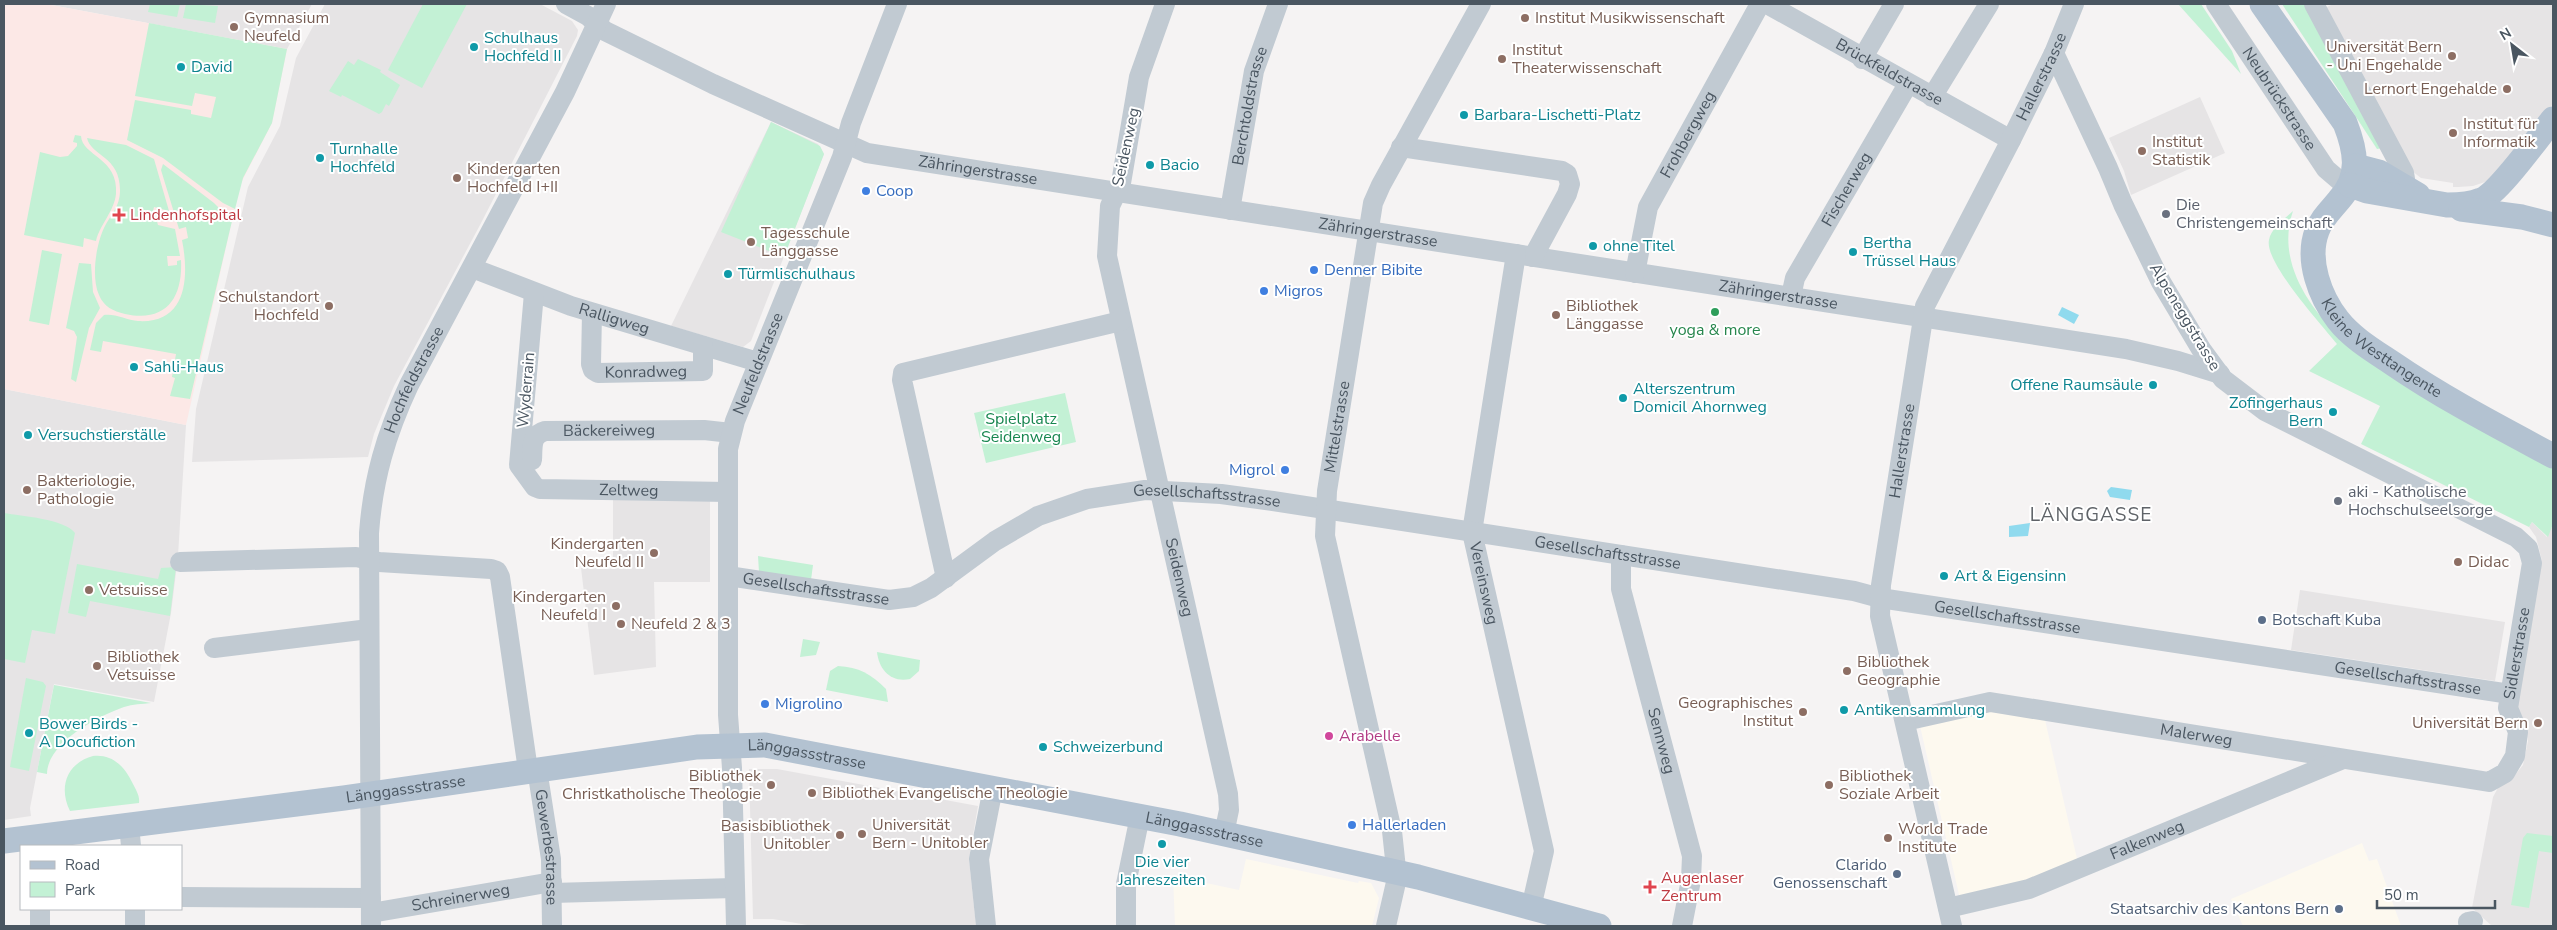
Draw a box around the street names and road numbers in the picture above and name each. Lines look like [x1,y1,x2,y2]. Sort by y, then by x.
street label: Hallerstrasse [2011,29,2072,125]
street label: Brückfeldstrasse [1832,33,1947,111]
street label: Berchtoldstrasse [1227,43,1273,167]
street label: Neubrückstrasse [2237,43,2322,155]
street label: Frohbergweg [1655,87,1721,182]
street label: Seidenweg [1107,106,1145,188]
street label: Fischerweg [1816,148,1877,231]
street label: Zähringerstrasse [917,150,1039,190]
street label: Zähringerstrasse [1317,212,1439,253]
street label: Alpeneggstrasse [2144,259,2226,375]
street label: Zähringerstrasse [1717,275,1839,315]
street label: Kleine Westtangente [2315,294,2446,403]
street label: Ralligweg [576,298,652,340]
street label: Neufeldstrasse [728,309,789,418]
street label: Hochfeldstrasse [379,322,449,436]
street label: Wyderrain [512,351,540,429]
street label: Konradweg [604,360,687,384]
street label: Mittelstrasse [1319,379,1355,474]
street label: Hallerstrasse [1884,402,1920,500]
street label: Bäckereiweg [563,419,655,442]
street label: Zeltweg [599,479,659,502]
street label: Gesellschaftsstrasse [1132,479,1282,513]
street label: Gesellschaftsstrasse [1533,531,1682,575]
street label: Seidenweg [1160,536,1199,619]
street label: Vereinsweg [1463,539,1504,627]
street label: Gesellschaftsstrasse [741,567,891,611]
street label: Gesellschaftsstrasse [1932,595,2082,639]
street label: Sidlerstrasse [2499,606,2535,701]
street label: Gesellschaftsstrasse [2333,656,2483,700]
street label: Sennweg [1642,705,1681,776]
street label: Malerweg [2159,718,2234,752]
street label: Länggassstrasse [747,734,868,775]
street label: Länggassstrasse [345,770,467,809]
street label: Gewerbestrasse [529,788,563,905]
street label: Länggassstrasse [1144,807,1266,853]
street label: Falkenweg [2107,815,2187,865]
street label: Schreinerweg [410,878,511,917]

